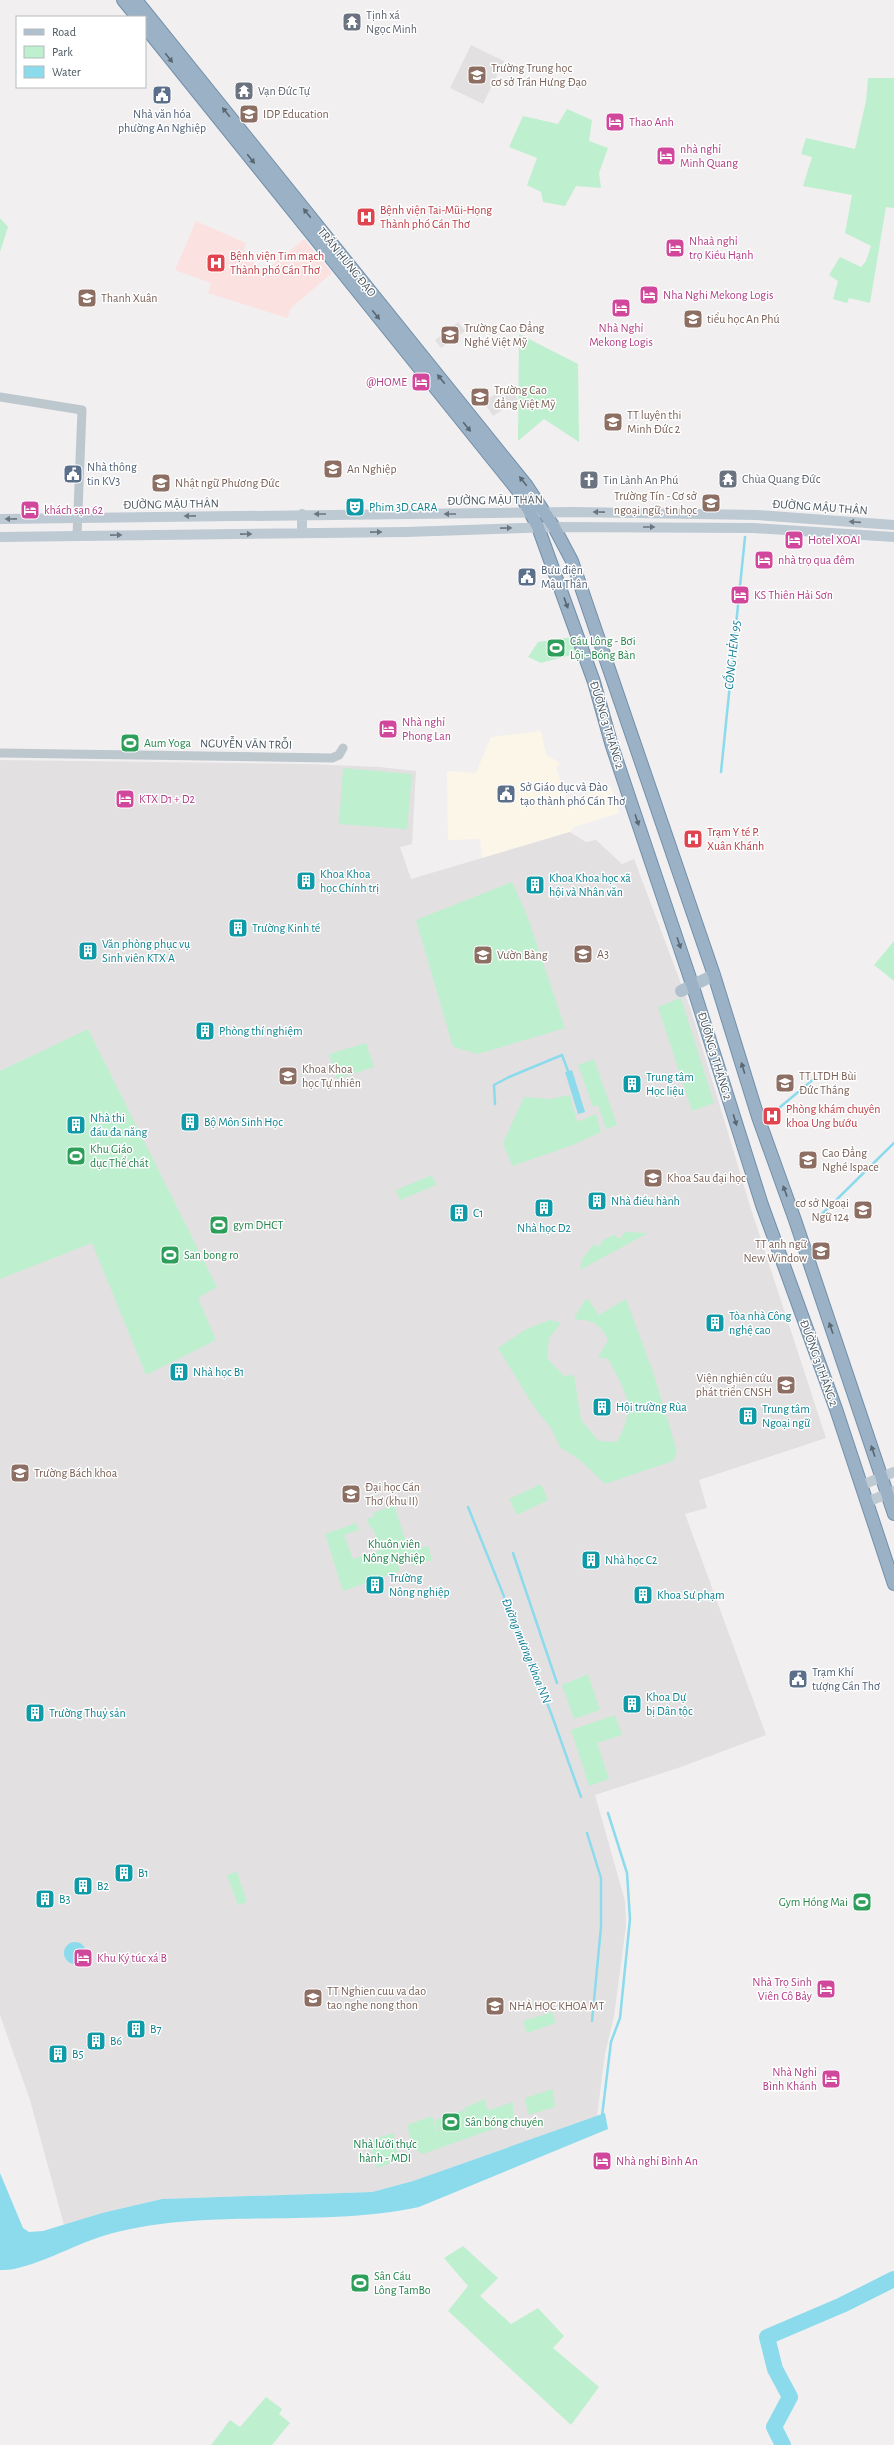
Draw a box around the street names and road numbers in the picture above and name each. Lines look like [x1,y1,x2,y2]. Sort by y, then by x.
street label: TRẦN HƯNG ĐẠO [316,223,381,299]
street label: ĐƯỜNG MẬU THÂN [447,491,543,507]
street label: ĐƯỜNG MẬU THÂN [123,495,219,511]
street label: ĐƯỜNG MẬU THÂN [772,496,868,516]
street label: ĐƯỜNG 3 THÁNG 2 [588,679,628,771]
street label: NGUYỄN VĂN TRỖI [200,733,292,751]
street label: ĐƯỜNG 3 THÁNG 2 [696,1010,736,1102]
street label: ĐƯỜNG 3 THÁNG 2 [798,1317,842,1408]

